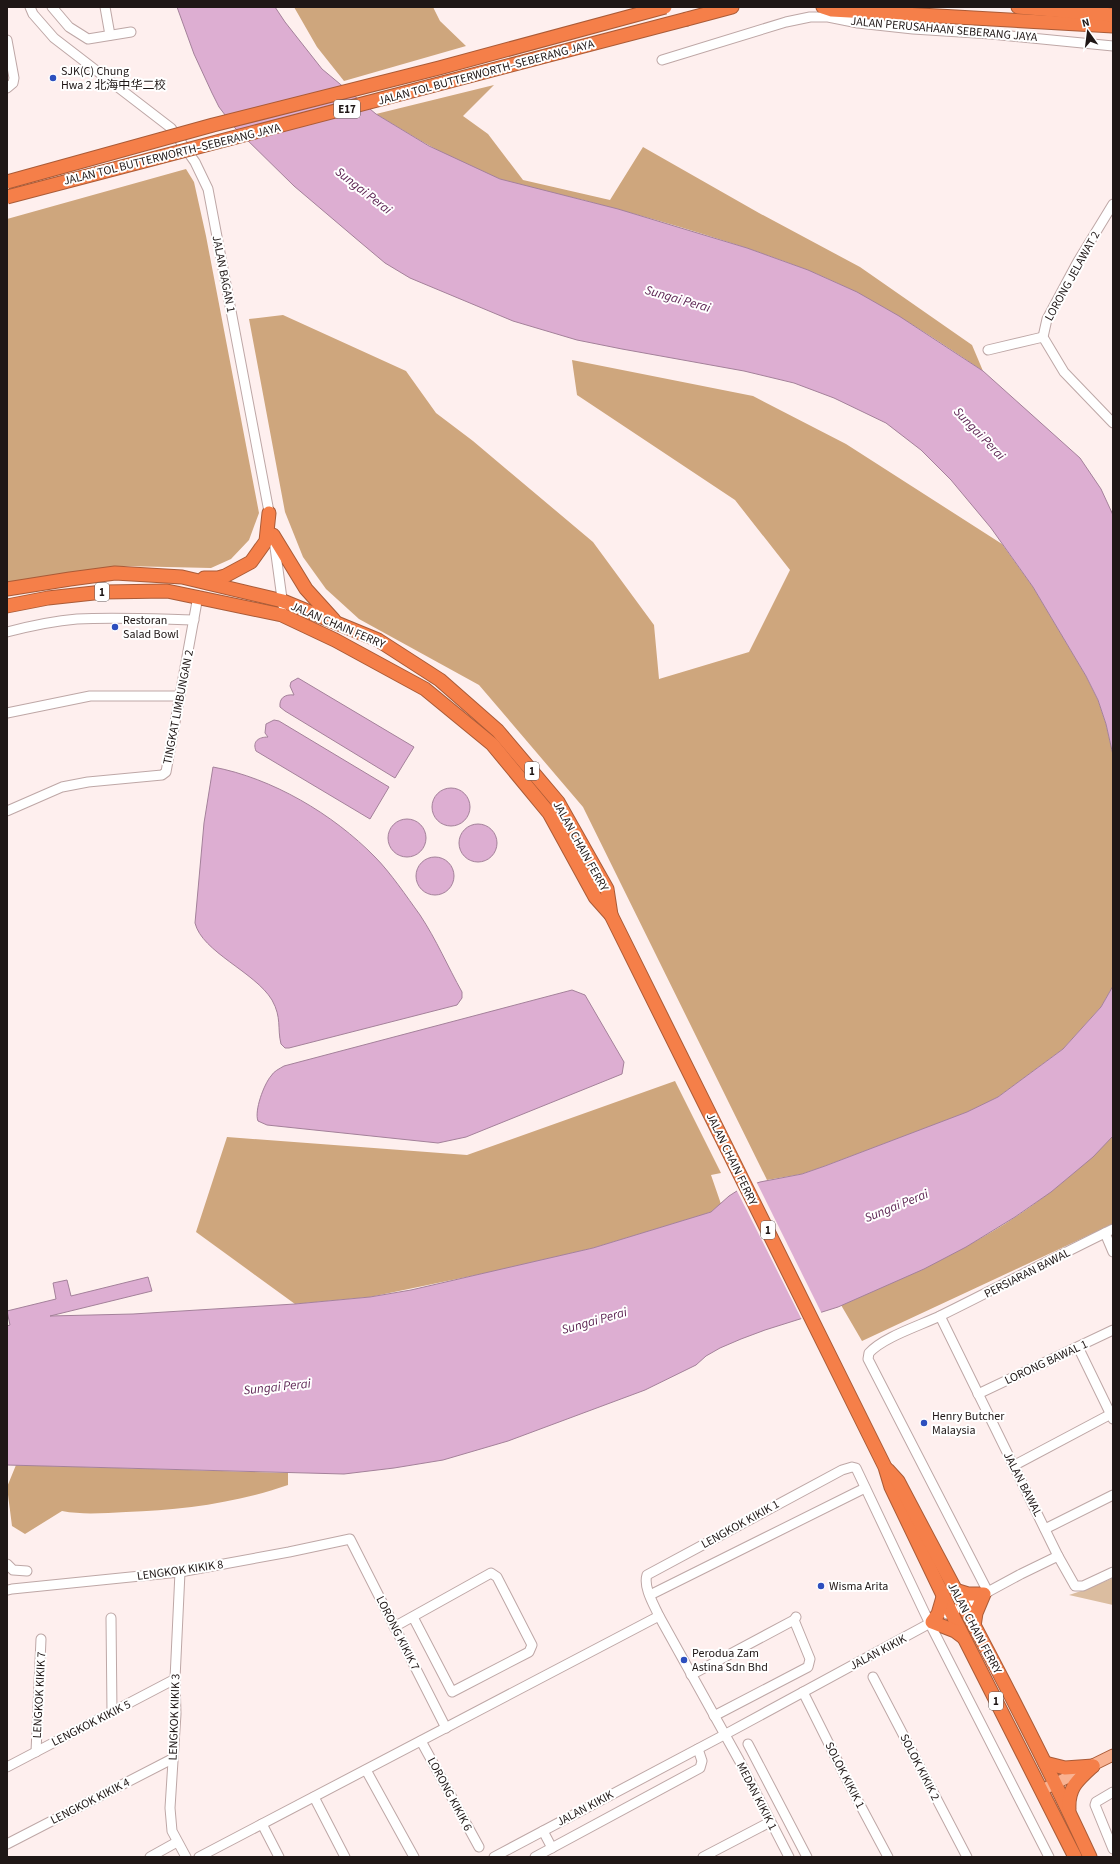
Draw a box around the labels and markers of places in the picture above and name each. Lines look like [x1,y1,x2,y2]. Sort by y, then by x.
place label: SJK(C) Chung Hwa 2 北海中华二校 [61,63,166,94]
marker: SJK(C) Chung Hwa 2 北海中华二校 [48,73,58,83]
place label: Restoran Salad Bowl [123,612,179,643]
marker: Restoran Salad Bowl [110,622,120,632]
place label: Henry Butcher Malaysia [932,1408,1005,1439]
marker: Henry Butcher Malaysia [919,1418,929,1428]
place label: Wisma Arita [829,1578,888,1595]
marker: Wisma Arita [816,1581,826,1591]
place label: Perodua Zam Astina Sdn Bhd [692,1645,768,1676]
marker: Perodua Zam Astina Sdn Bhd [679,1655,689,1665]

